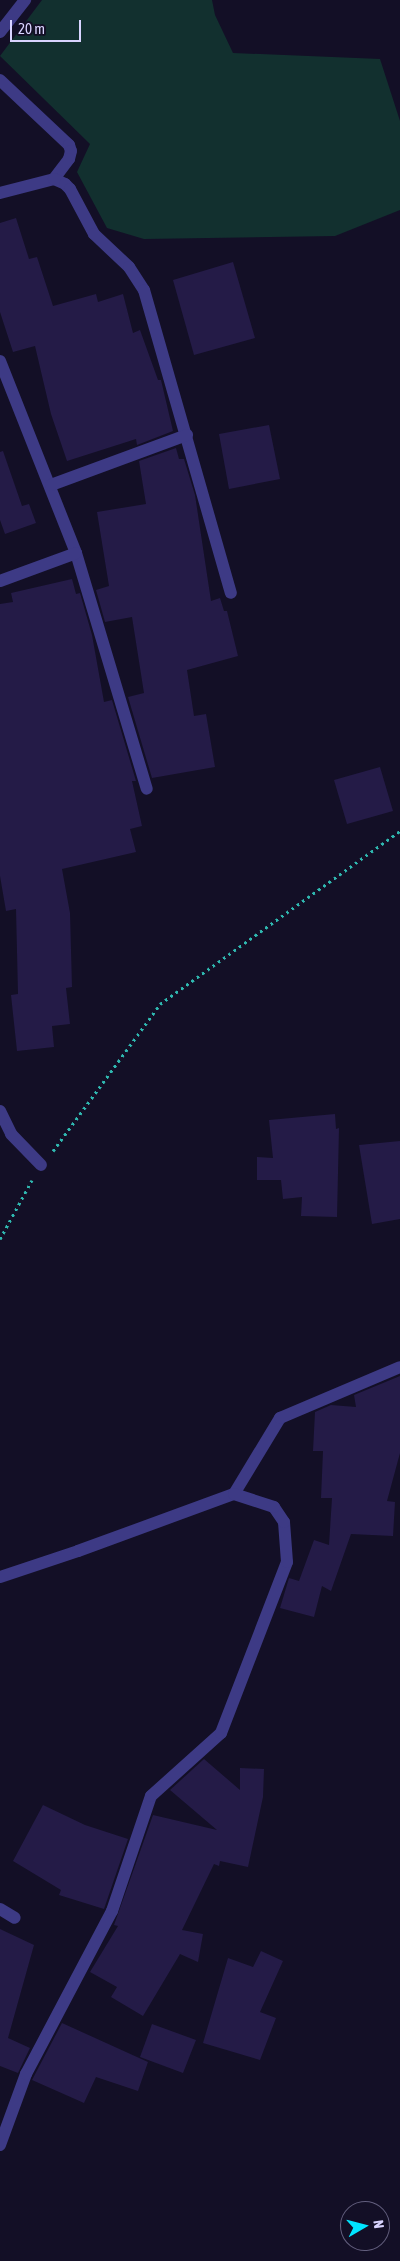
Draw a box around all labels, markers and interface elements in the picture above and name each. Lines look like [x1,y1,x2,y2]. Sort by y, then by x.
scale bar [12,10,84,42]
text: 20 m [18,20,45,37]
north arrow [340,2201,390,2251]
text: N [370,2219,387,2229]

